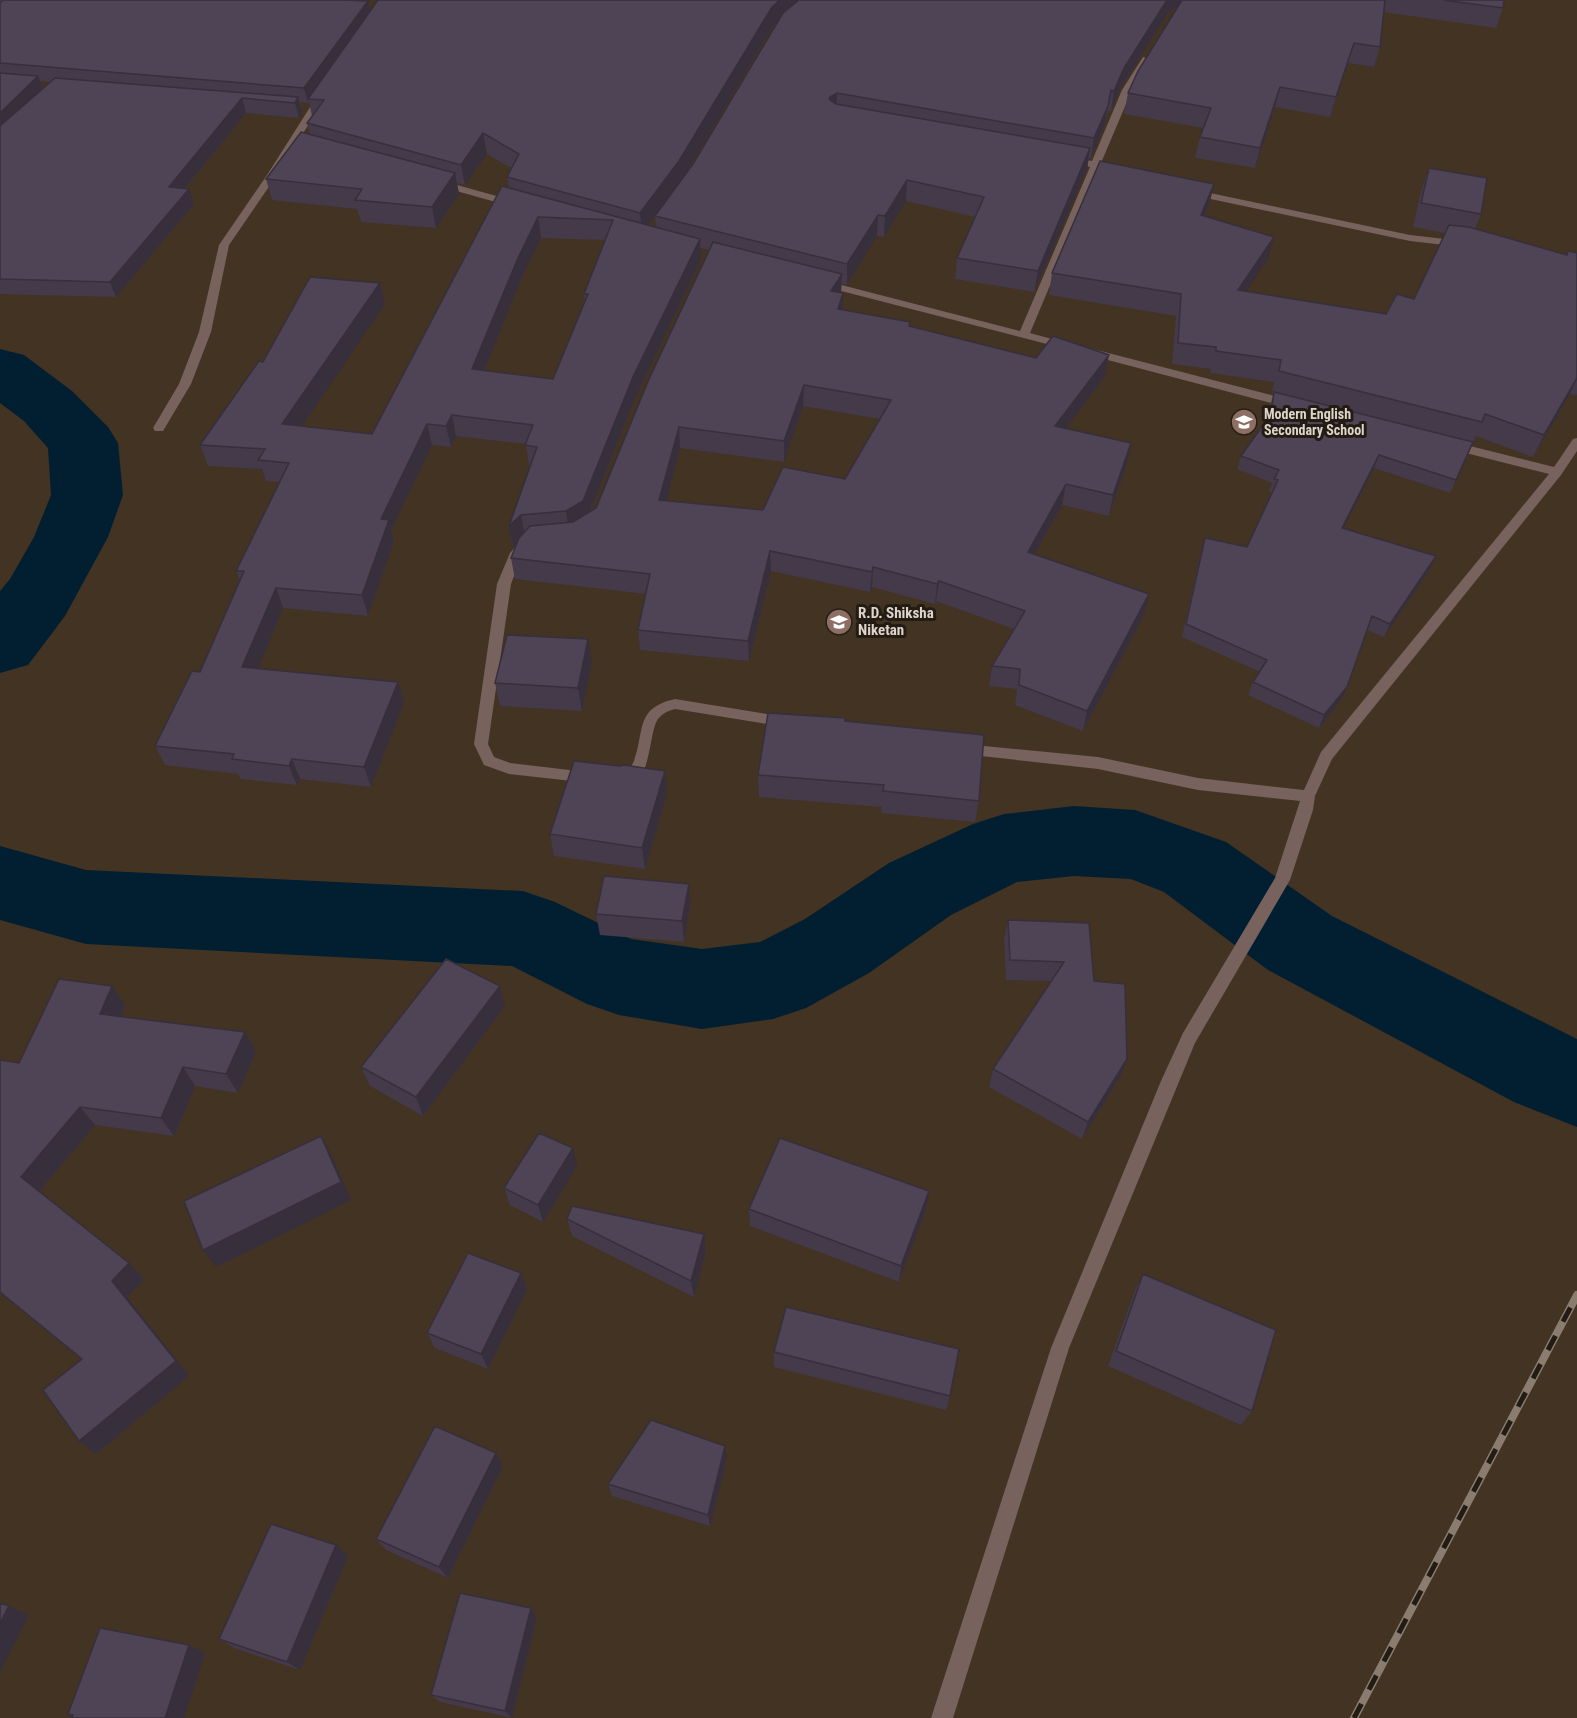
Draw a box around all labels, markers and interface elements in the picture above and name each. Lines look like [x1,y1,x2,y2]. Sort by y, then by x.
place label: Modern English Secondary School [1264,406,1365,438]
school or university icon: Modern English Secondary School [1229,407,1259,437]
place label: R.D. Shiksha Niketan [858,604,934,639]
school or university icon: R.D. Shiksha Niketan [824,607,854,637]

